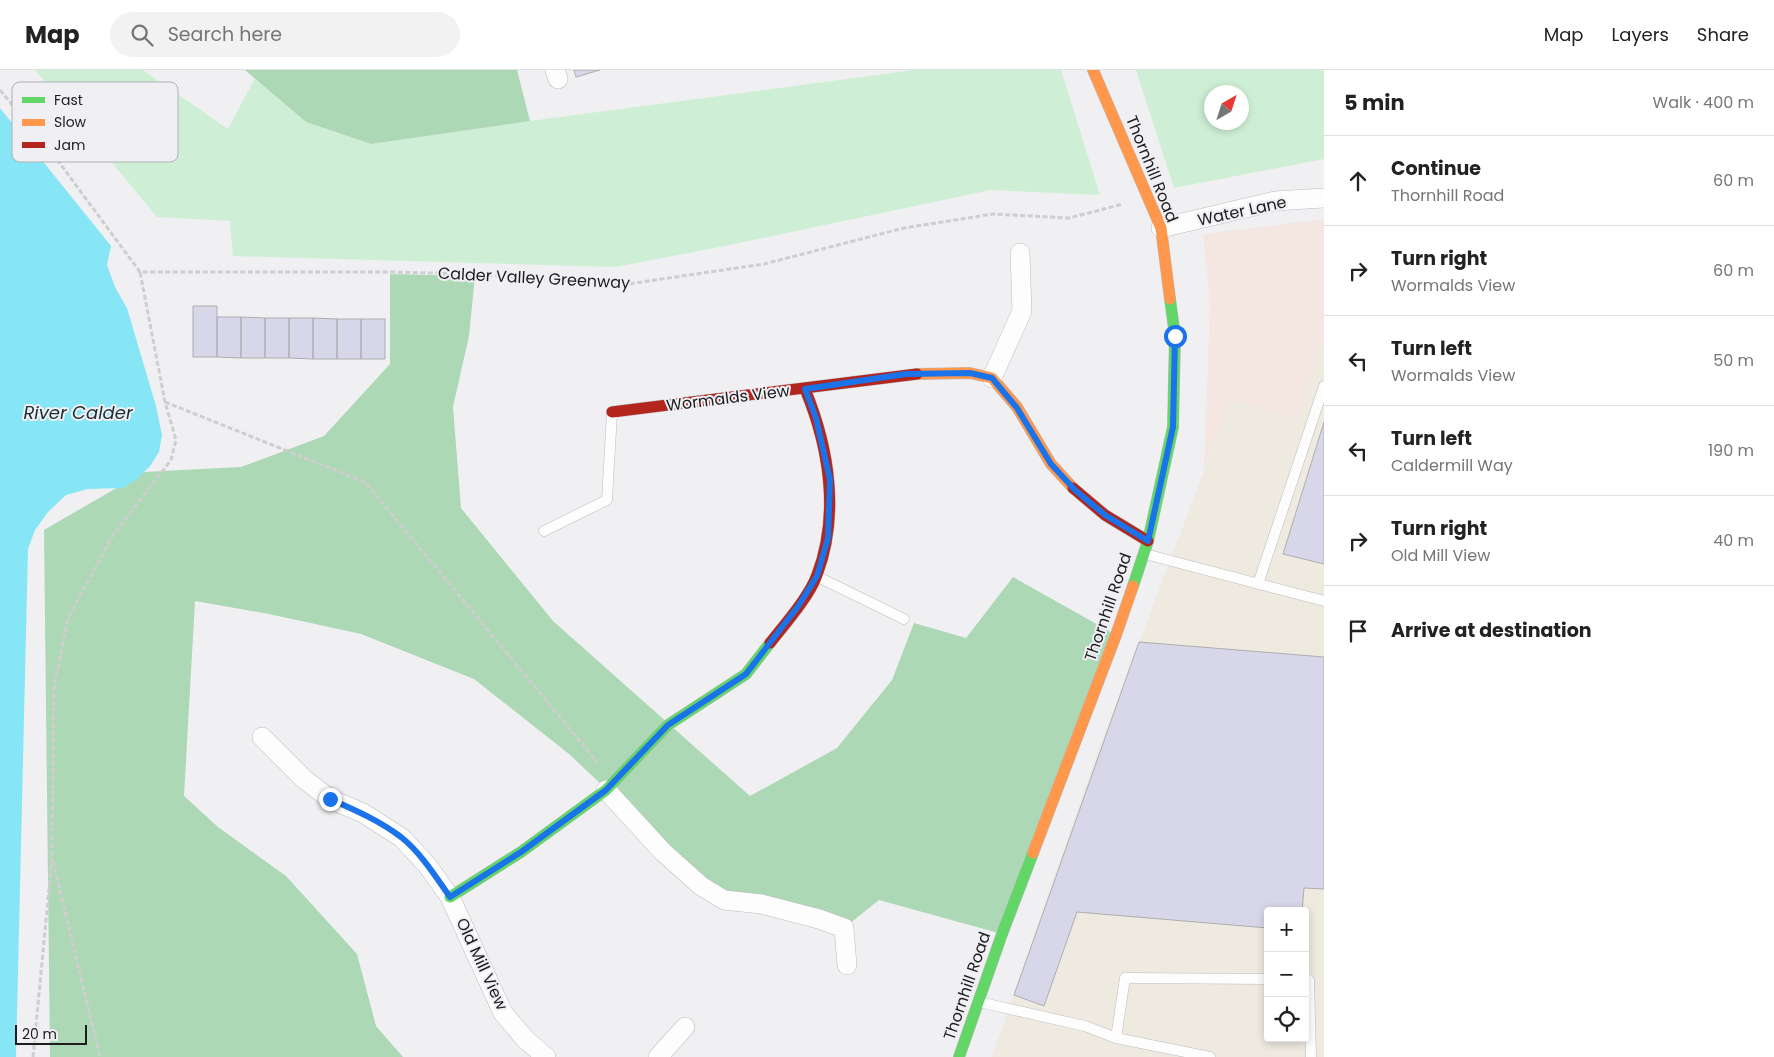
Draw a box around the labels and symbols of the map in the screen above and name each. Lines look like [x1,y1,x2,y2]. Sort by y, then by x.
legend [12,82,178,162]
north arrow [1204,85,1249,130]
text: Fast [54,90,83,110]
text: Slow [54,112,87,132]
street label: Thornhill Road [1120,112,1184,226]
text: Jam [54,135,85,155]
street label: Water Lane [1195,190,1289,232]
street label: Calder Valley Greenway [437,261,631,295]
route start [1164,325,1187,348]
street label: Wormalds View [665,379,791,417]
water label: River Calder [23,400,134,425]
street label: Thornhill Road [1079,550,1137,664]
route end [319,788,342,811]
street label: Old Mill View [451,914,513,1014]
street label: Thornhill Road [938,929,996,1043]
scale bar [15,1022,88,1045]

